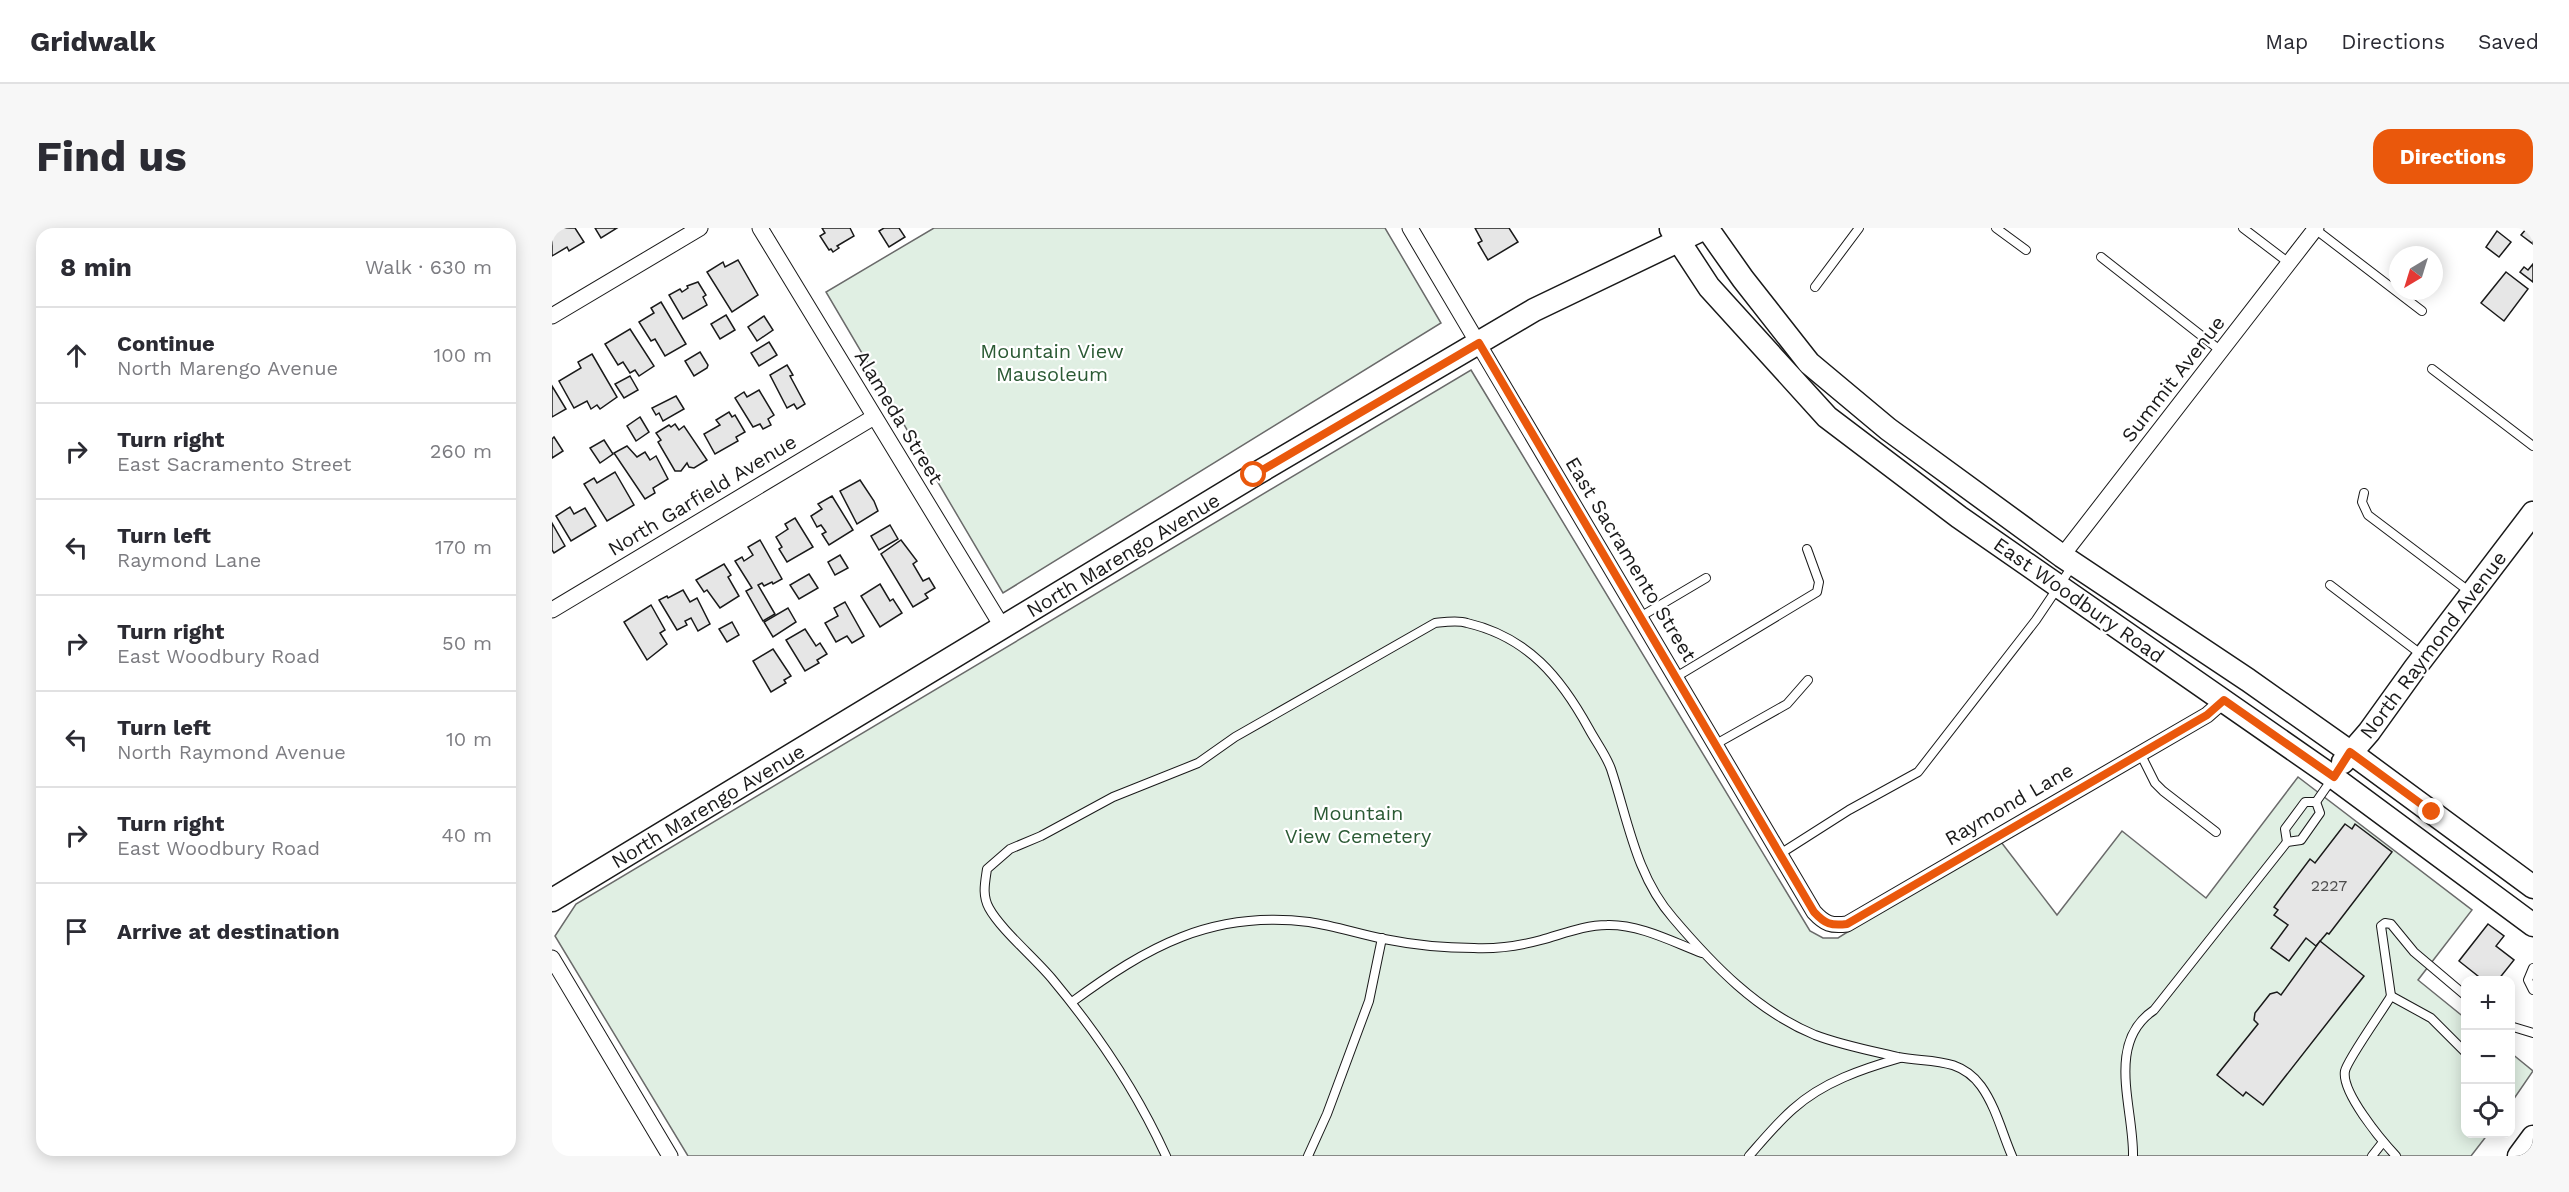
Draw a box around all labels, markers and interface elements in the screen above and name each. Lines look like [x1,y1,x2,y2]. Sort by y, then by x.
text: Gridwalk [30,25,156,58]
text: Map [2265,29,2308,54]
text: Directions [2341,29,2445,54]
text: Saved [2478,29,2539,54]
button: Directions [2373,129,2533,184]
text: Find us [36,132,187,181]
north arrow [2389,246,2443,300]
text: 8 min [60,252,132,282]
text: Walk · 630 m [365,255,492,279]
street label: Summit Avenue [2116,311,2230,447]
text: Continue [117,331,215,356]
icon: ahead [60,339,93,372]
park label: Mountain View Mausoleum [980,339,1124,386]
text: 100 m [433,343,492,367]
street label: Alameda Street [850,346,949,489]
text: North Marengo Avenue [117,356,338,380]
text: Turn right [117,427,224,452]
street label: North Garfield Avenue [603,429,801,561]
icon: right [60,435,93,468]
text: 260 m [430,439,492,463]
text: East Sacramento Street [117,452,351,476]
street label: East Sacramento Street [1560,452,1702,666]
route start [1240,461,1266,487]
street label: North Marengo Avenue [1022,488,1224,622]
text: Turn left [117,523,211,548]
icon: left [60,531,93,564]
street label: East Woodbury Road [1989,532,2169,668]
text: 170 m [435,535,492,559]
street label: North Raymond Avenue [2355,546,2511,744]
text: Raymond Lane [117,548,261,572]
text: Turn right [117,619,224,644]
icon: right [60,627,93,660]
text: 50 m [442,631,492,655]
text: East Woodbury Road [117,644,320,668]
text: Turn left [117,715,211,740]
icon: left [60,723,93,756]
text: 10 m [446,727,492,751]
street label: North Marengo Avenue [607,739,809,873]
text: North Raymond Avenue [117,740,346,764]
street label: Raymond Lane [1940,758,2078,850]
route end [2418,798,2444,824]
park label: Mountain View Cemetery [1285,801,1432,848]
text: Turn right [117,811,224,836]
icon: right [60,819,93,852]
text: 40 m [441,823,492,847]
text: East Woodbury Road [117,836,320,860]
house number: 2227 [2311,876,2347,895]
icon: arrive [60,915,93,948]
text: Arrive at destination [117,919,340,944]
map controls [2461,976,2515,1138]
button: + [2461,976,2515,1030]
button: − [2461,1030,2515,1084]
button: locate [2461,1084,2515,1138]

